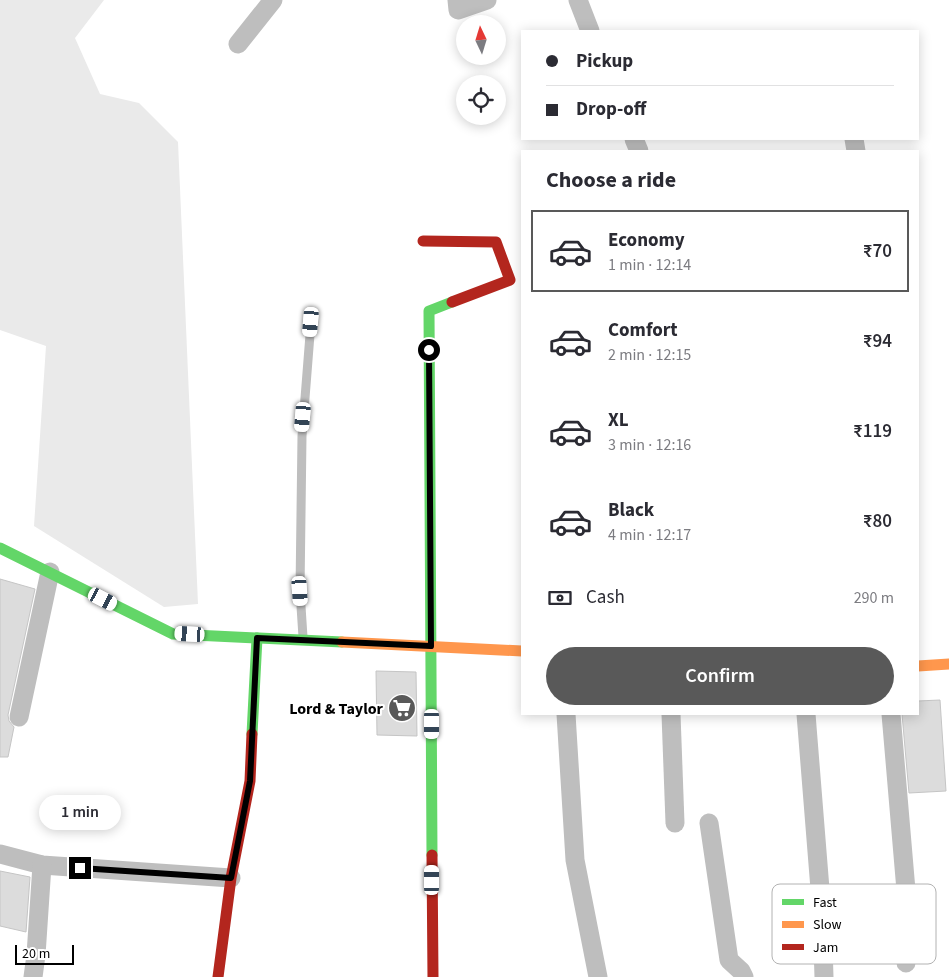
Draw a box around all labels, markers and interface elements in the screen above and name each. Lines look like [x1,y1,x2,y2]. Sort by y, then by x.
north arrow [456,15,506,65]
map controls [456,15,506,125]
text: Pickup [576,48,633,75]
button: locate [456,75,506,125]
text: Drop-off [576,96,646,123]
text: Choose a ride [546,164,676,196]
text: Economy [608,227,685,254]
icon: car [548,229,593,274]
text: ₹70 [863,238,892,265]
text: 1 min · 12:14 [608,254,691,276]
car [302,306,319,338]
text: Comfort [608,317,678,344]
icon: car [548,319,593,364]
text: ₹94 [863,328,892,355]
route start [418,339,440,361]
text: 2 min · 12:15 [608,344,691,366]
car [294,401,311,433]
text: XL [608,407,629,434]
icon: car [548,409,593,454]
text: ₹119 [853,418,892,445]
text: 3 min · 12:16 [608,434,691,456]
text: Black [608,497,654,524]
icon: car [548,499,593,544]
text: ₹80 [863,508,892,535]
text: 4 min · 12:17 [608,524,691,546]
car [291,576,308,606]
icon: cash [546,584,574,612]
text: Cash [586,584,625,611]
car [86,586,119,612]
text: 290 m [854,587,894,609]
car [174,626,205,642]
button: Confirm [546,647,894,705]
supermarket icon: Lord & Taylor [387,693,417,723]
place label: Lord & Taylor [289,698,384,720]
car [424,709,439,739]
callout: 1 min [39,796,121,830]
text: 1 min [61,801,99,823]
route end [69,857,91,879]
car [424,865,439,895]
legend [772,884,936,964]
text: Fast [813,893,837,913]
text: Slow [813,915,842,935]
text: Jam [813,938,838,958]
scale bar [15,942,74,965]
text: 20 m [22,944,50,964]

